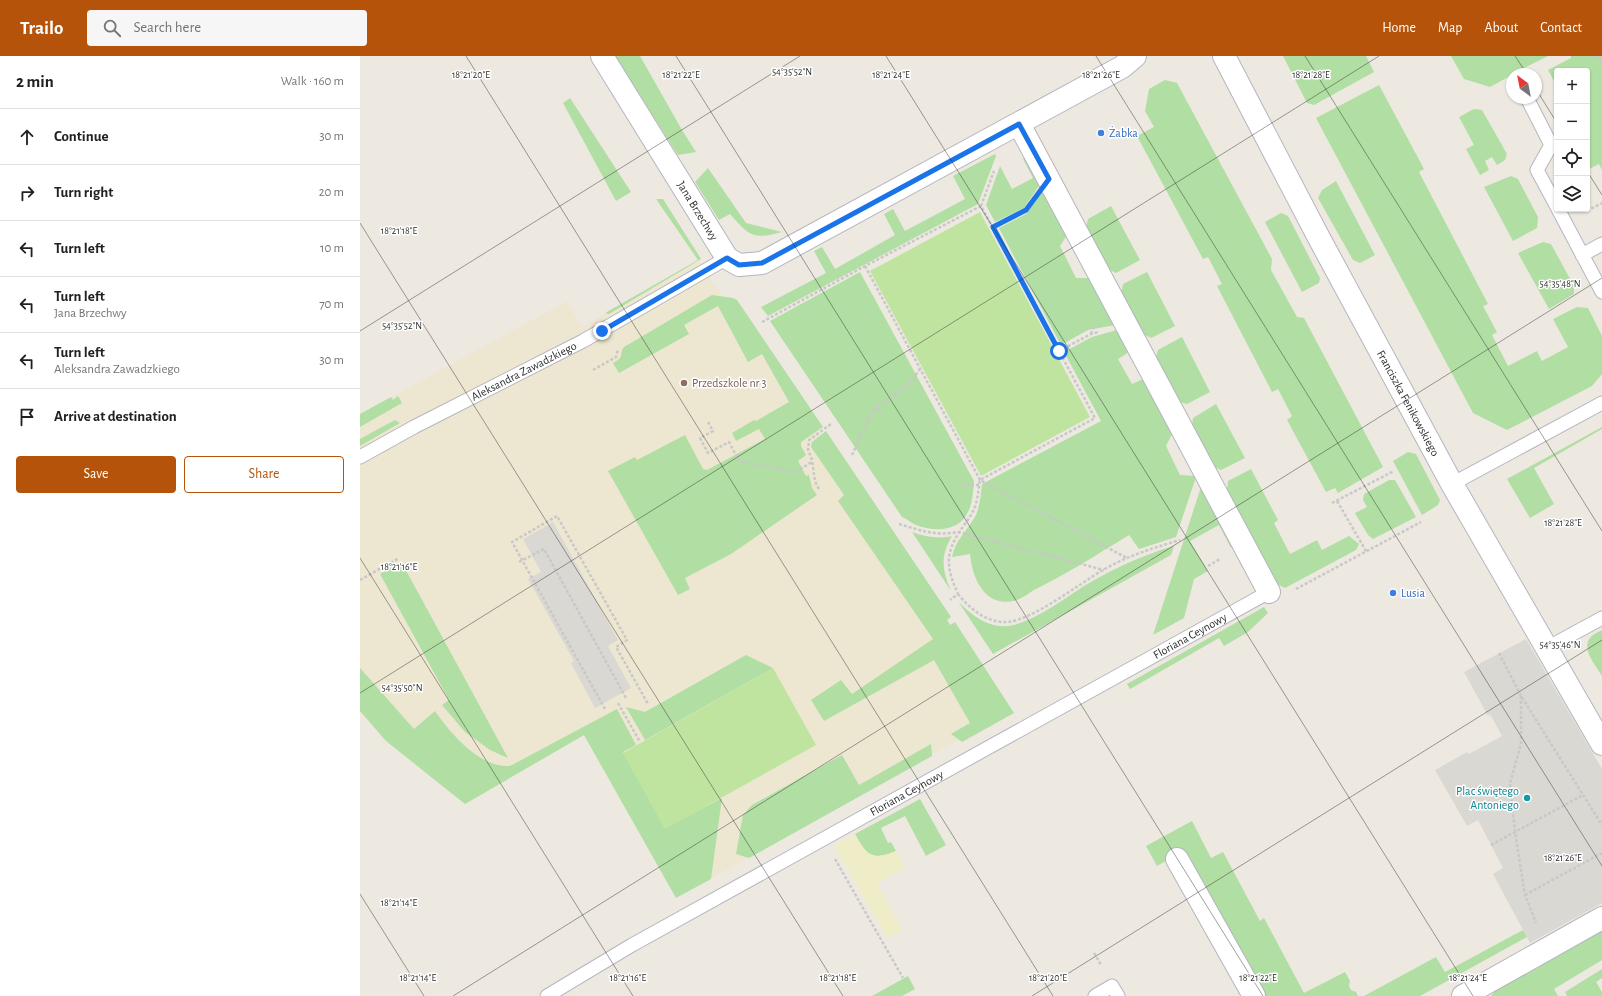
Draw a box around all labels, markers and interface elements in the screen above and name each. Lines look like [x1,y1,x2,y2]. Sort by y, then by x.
search box [87,10,367,46]
icon: search [101,17,123,39]
text: Trailo [20,19,63,38]
text: Search here [133,20,201,35]
text: Home [1382,21,1416,35]
text: Map [1438,21,1462,35]
text: About [1484,21,1518,35]
text: Contact [1540,21,1582,35]
text: 54°35'52"N [772,67,812,77]
north arrow [1506,68,1542,104]
map controls [1554,68,1590,212]
button: + [1554,68,1590,104]
text: 18°21'20"E [452,70,490,80]
text: 18°21'22"E [662,70,700,80]
text: 18°21'24"E [872,70,910,80]
text: 18°21'26"E [1082,70,1120,80]
text: 18°21'28"E [1292,70,1330,80]
text: 2 min [16,73,54,90]
text: Walk · 160 m [281,75,344,88]
button: − [1554,104,1590,140]
icon: ahead [16,126,38,148]
place label: Żabka [1109,126,1138,139]
marker: Żabka [1096,128,1106,138]
text: Continue [54,129,109,144]
text: 30 m [319,130,344,143]
button: locate [1554,140,1590,176]
button: layers [1554,176,1590,212]
street label: Jana Brzechwy [675,179,721,243]
icon: right [16,182,38,204]
text: Turn right [54,185,113,200]
text: 20 m [319,186,344,199]
text: 18°21'18"E [381,226,417,236]
icon: left [16,238,38,260]
text: Turn left [54,241,105,256]
text: 10 m [320,242,344,255]
text: 54°35'48"N [1539,279,1581,289]
text: Turn left [54,289,105,304]
icon: left [16,294,38,316]
text: 70 m [319,298,344,311]
text: Jana Brzechwy [54,307,127,320]
text: 54°35'52"N [382,321,422,331]
route end [593,322,611,340]
street label: Aleksandra Zawadzkiego [469,339,579,403]
route start [1050,342,1068,360]
text: Turn left [54,345,105,360]
street label: Franciszka Fenikowskiego [1375,348,1442,458]
icon: left [16,350,38,372]
text: 30 m [319,354,344,367]
text: Aleksandra Zawadzkiego [54,363,180,376]
place label: Przedszkole nr 3 [692,377,766,389]
marker: Przedszkole nr 3 [679,378,689,388]
icon: arrive [16,406,38,428]
text: Arrive at destination [54,409,177,424]
button: Save [16,456,176,493]
button: Share [184,456,344,493]
text: 18°21'28"E [1544,518,1582,528]
text: 18°21'16"E [381,562,417,572]
place label: Lusia [1401,587,1425,599]
marker: Lusia [1388,588,1398,598]
street label: Floriana Ceynowy [1151,611,1229,661]
text: 54°35'46"N [1539,640,1581,650]
text: 54°35'50"N [382,683,422,693]
street label: Floriana Ceynowy [868,768,946,818]
place label: Plac świętego Antoniego [1456,785,1519,811]
marker: Plac świętego Antoniego [1522,793,1532,803]
text: 18°21'26"E [1544,853,1582,863]
text: 18°21'14"E [381,898,417,908]
text: 18°21'14"E [400,973,436,983]
text: 18°21'16"E [610,973,646,983]
text: 18°21'18"E [820,973,856,983]
text: 18°21'20"E [1029,973,1067,983]
text: 18°21'22"E [1239,973,1277,983]
text: 18°21'24"E [1449,973,1487,983]

